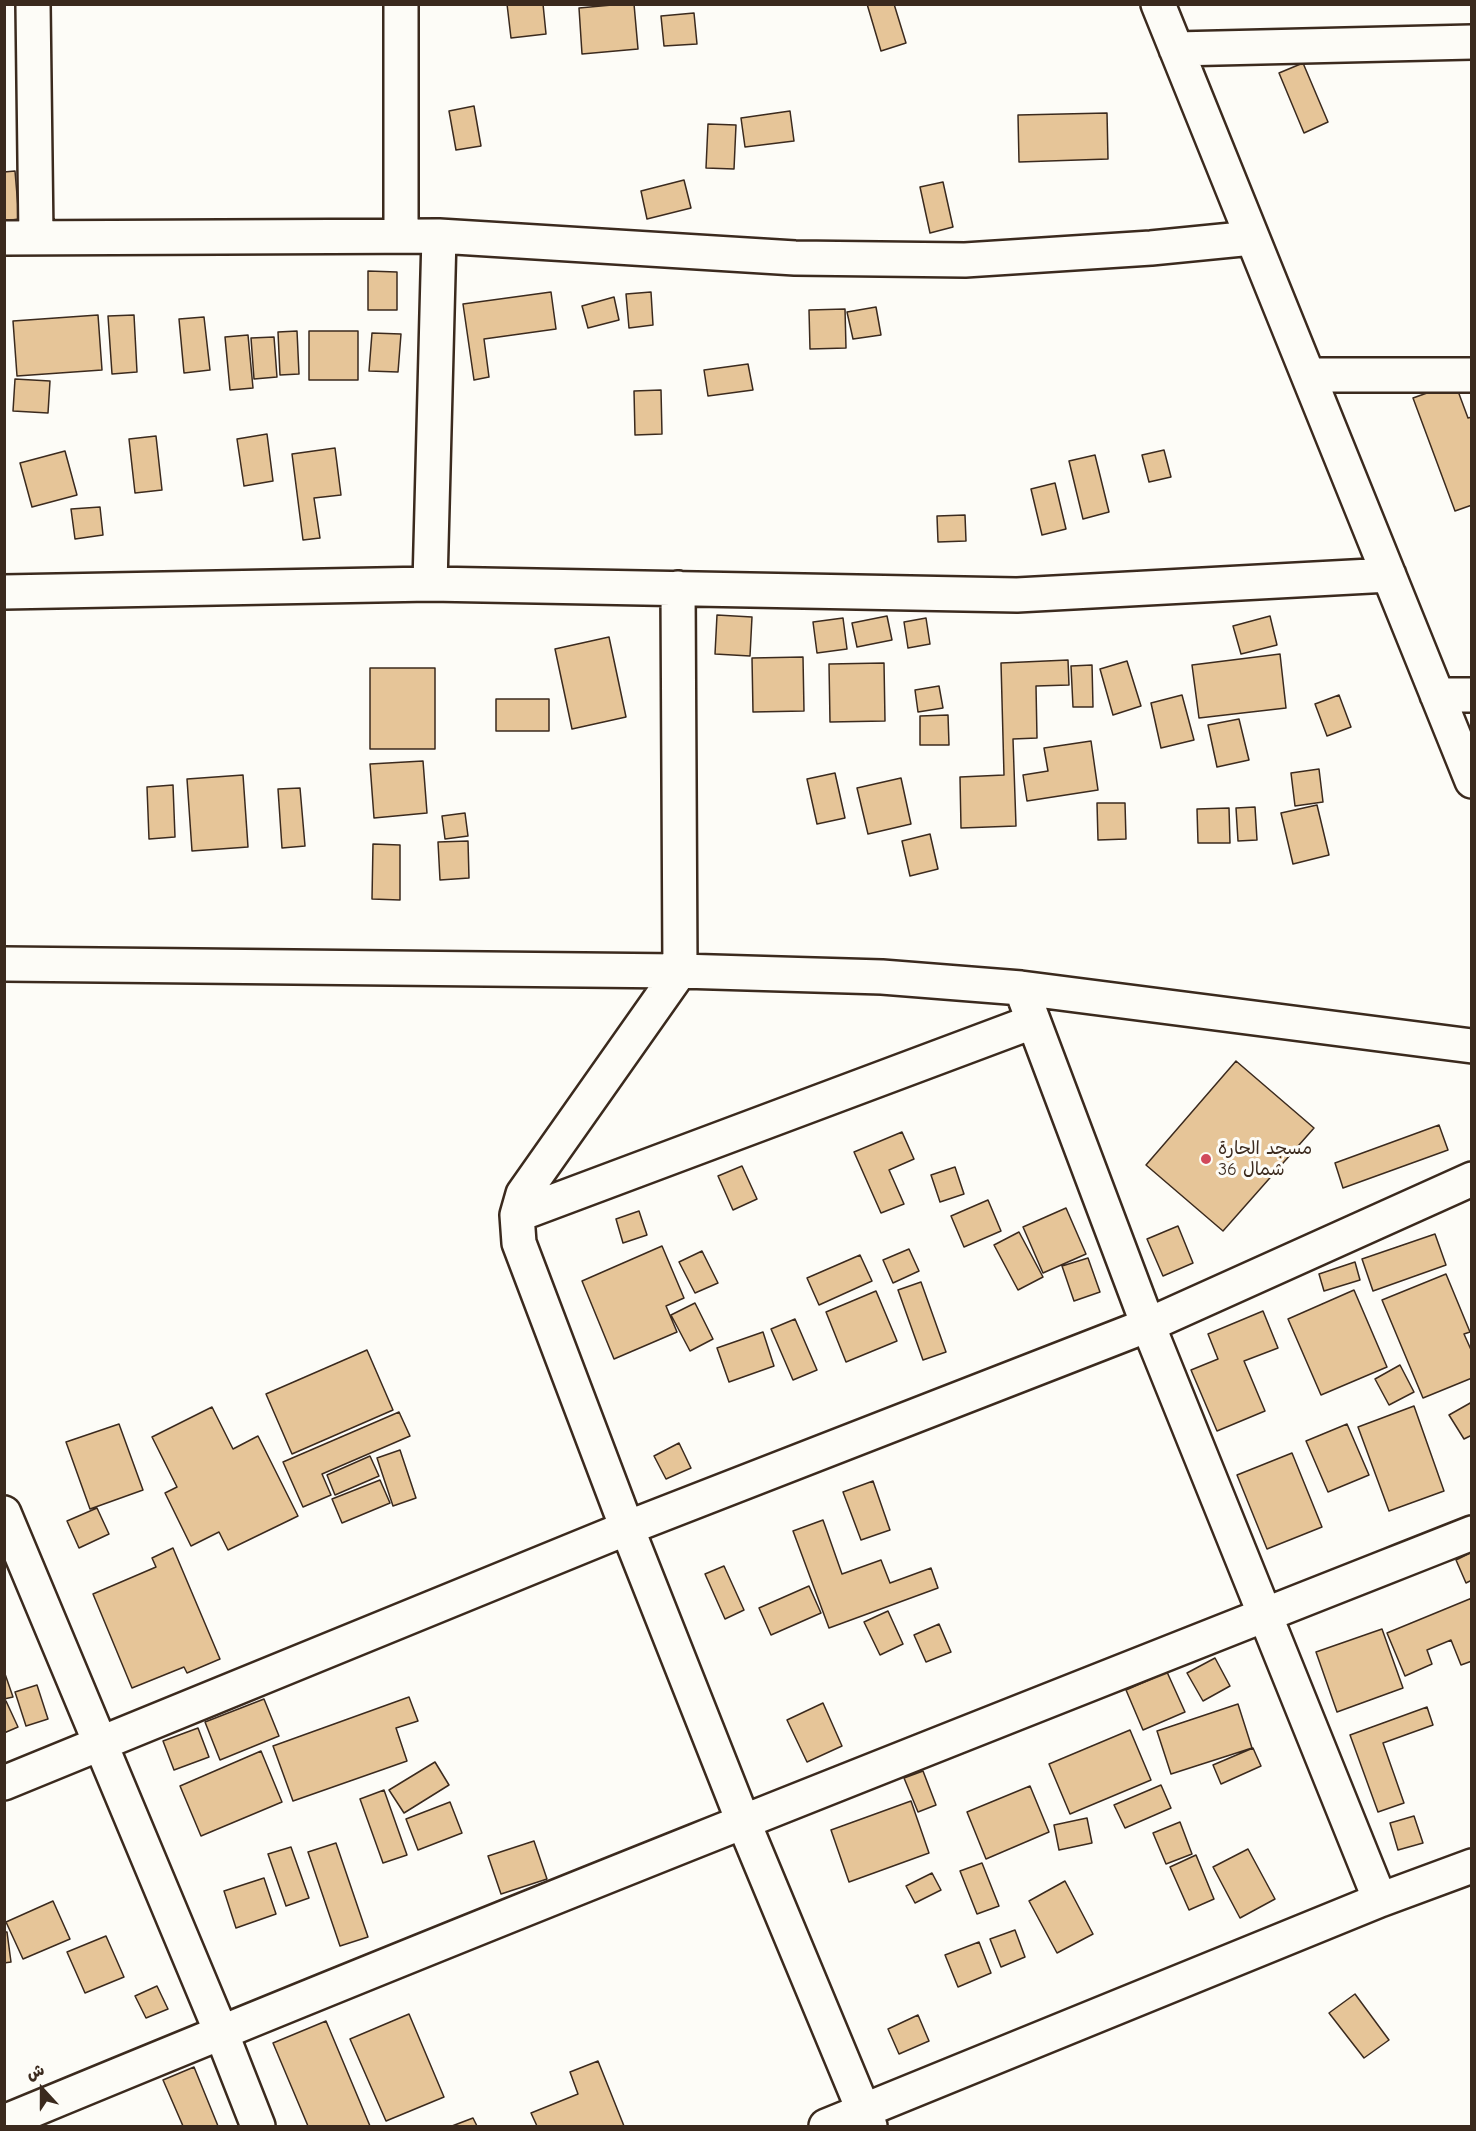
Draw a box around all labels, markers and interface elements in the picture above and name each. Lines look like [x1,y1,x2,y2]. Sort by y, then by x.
place label: مسجد الحارة 36 شمال [1218,1138,1312,1180]
marker: مسجد الحارة 36 شمال [1199,1152,1213,1166]
north arrow [12,2059,72,2119]
text: ش [24,2061,47,2084]

